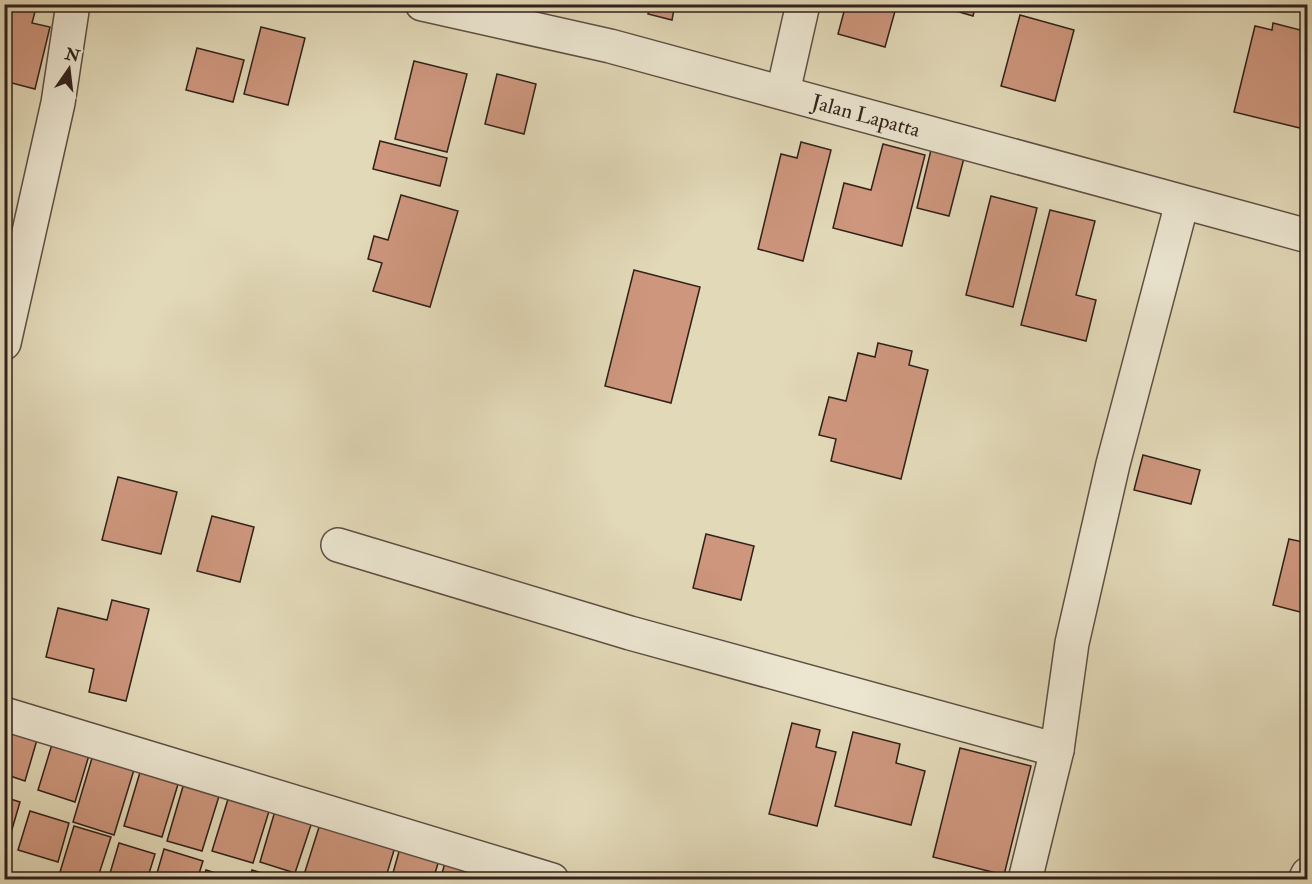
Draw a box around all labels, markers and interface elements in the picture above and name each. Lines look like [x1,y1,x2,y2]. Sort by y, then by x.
north arrow [39,39,99,99]
text: N [62,44,82,67]
street label: Jalan Lapatta [808,88,924,144]

